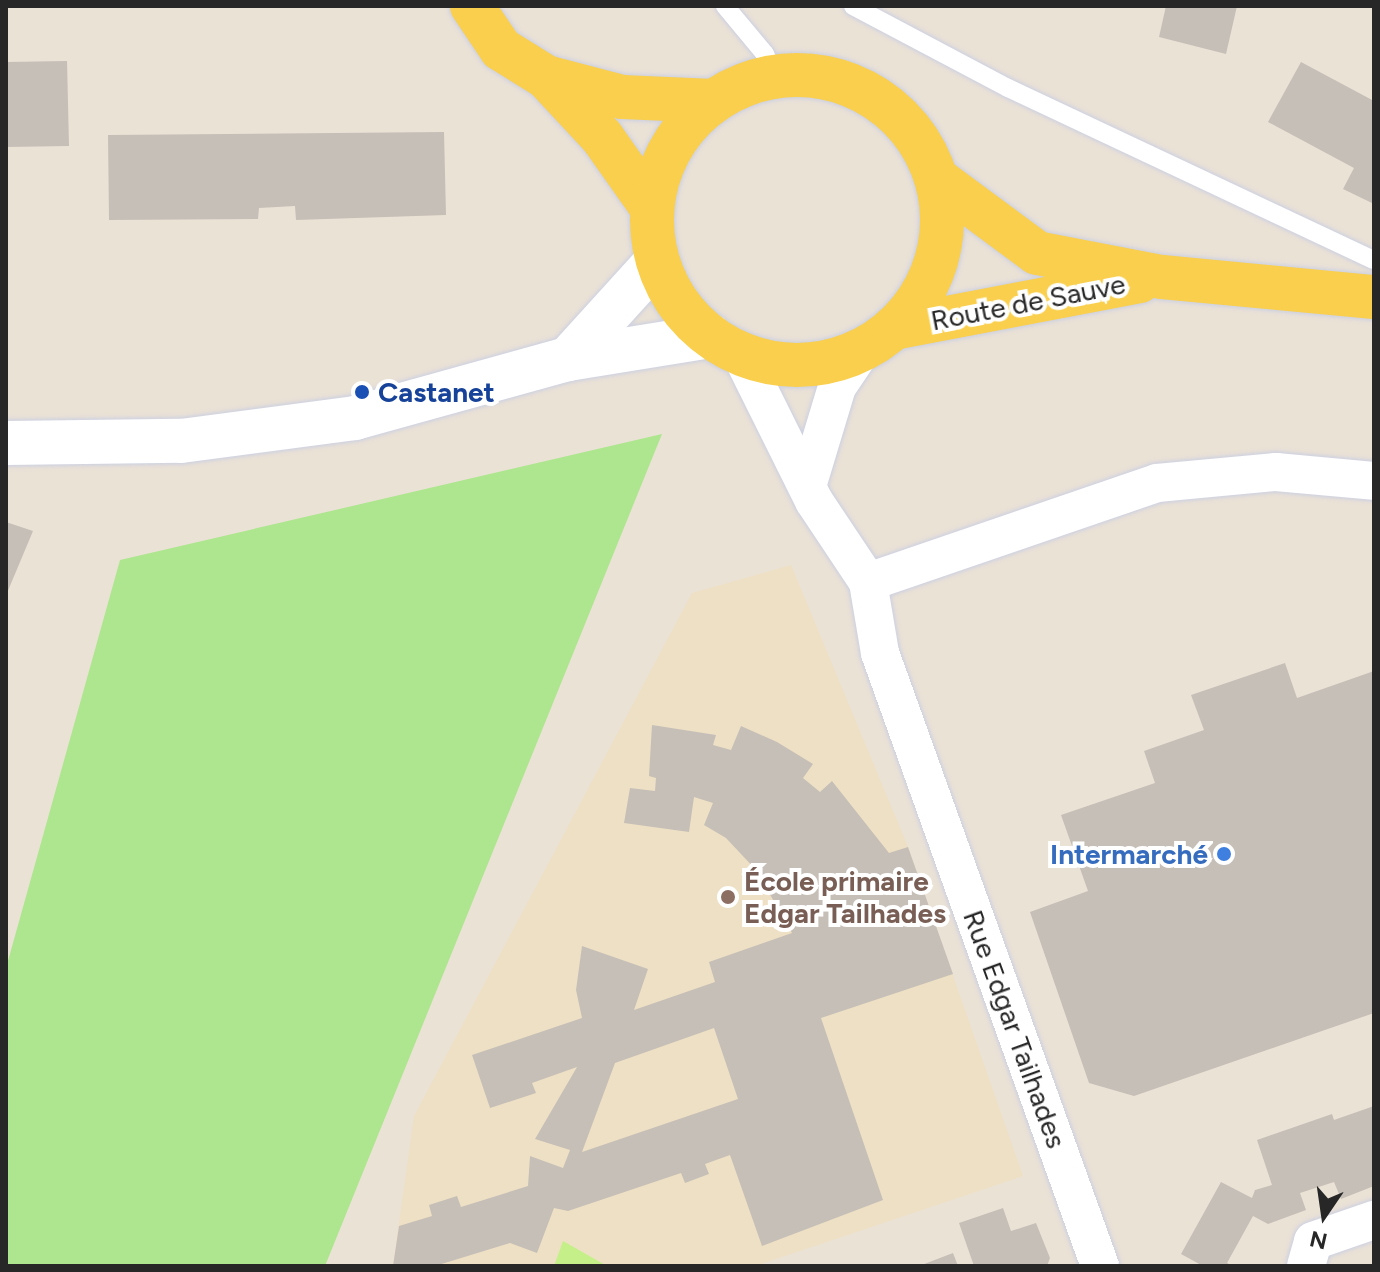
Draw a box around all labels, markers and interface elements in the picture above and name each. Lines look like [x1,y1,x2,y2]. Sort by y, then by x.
street label: Route de Sauve [928,267,1128,337]
place label: Castanet [378,375,495,409]
marker: Castanet [353,383,371,401]
place label: Intermarché [1050,837,1208,871]
marker: Intermarché [1215,845,1233,863]
place label: École primaire Edgar Tailhades [744,864,946,930]
marker: École primaire Edgar Tailhades [719,888,737,906]
street label: Rue Edgar Tailhades [956,905,1074,1153]
north arrow [1284,1176,1364,1256]
text: N [1307,1225,1330,1255]

